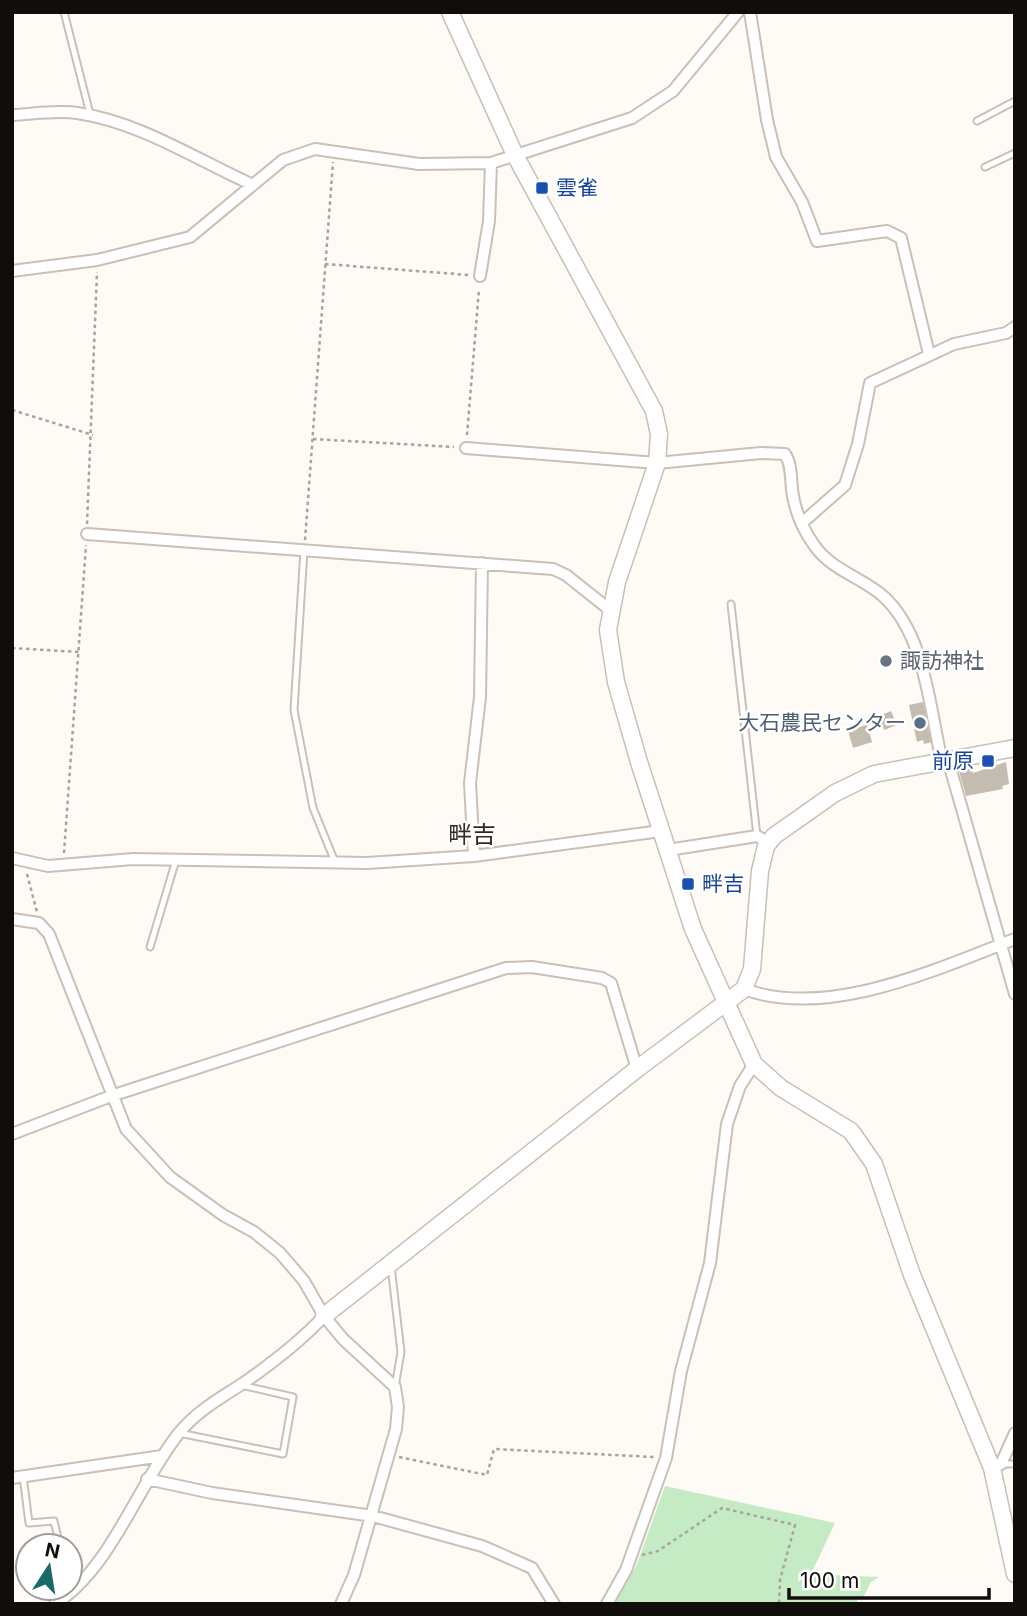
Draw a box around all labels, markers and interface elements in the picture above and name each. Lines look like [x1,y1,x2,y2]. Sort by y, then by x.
place label: 雲雀 [556,175,598,200]
marker: 雲雀 [534,180,550,196]
place label: 諏訪神社 [900,648,984,673]
marker: 諏訪神社 [878,653,894,669]
place label: 大石農民センター [738,710,906,735]
marker: 大石農民センター [912,715,928,731]
place label: 前原 [932,748,974,773]
marker: 前原 [980,753,996,769]
district label: 畔吉 [448,820,496,849]
place label: 畔吉 [702,871,744,896]
marker: 畔吉 [680,876,696,892]
north arrow [14,1532,84,1602]
text: N [43,1538,62,1564]
scale bar [789,1556,988,1600]
text: 100 m [800,1568,859,1593]

